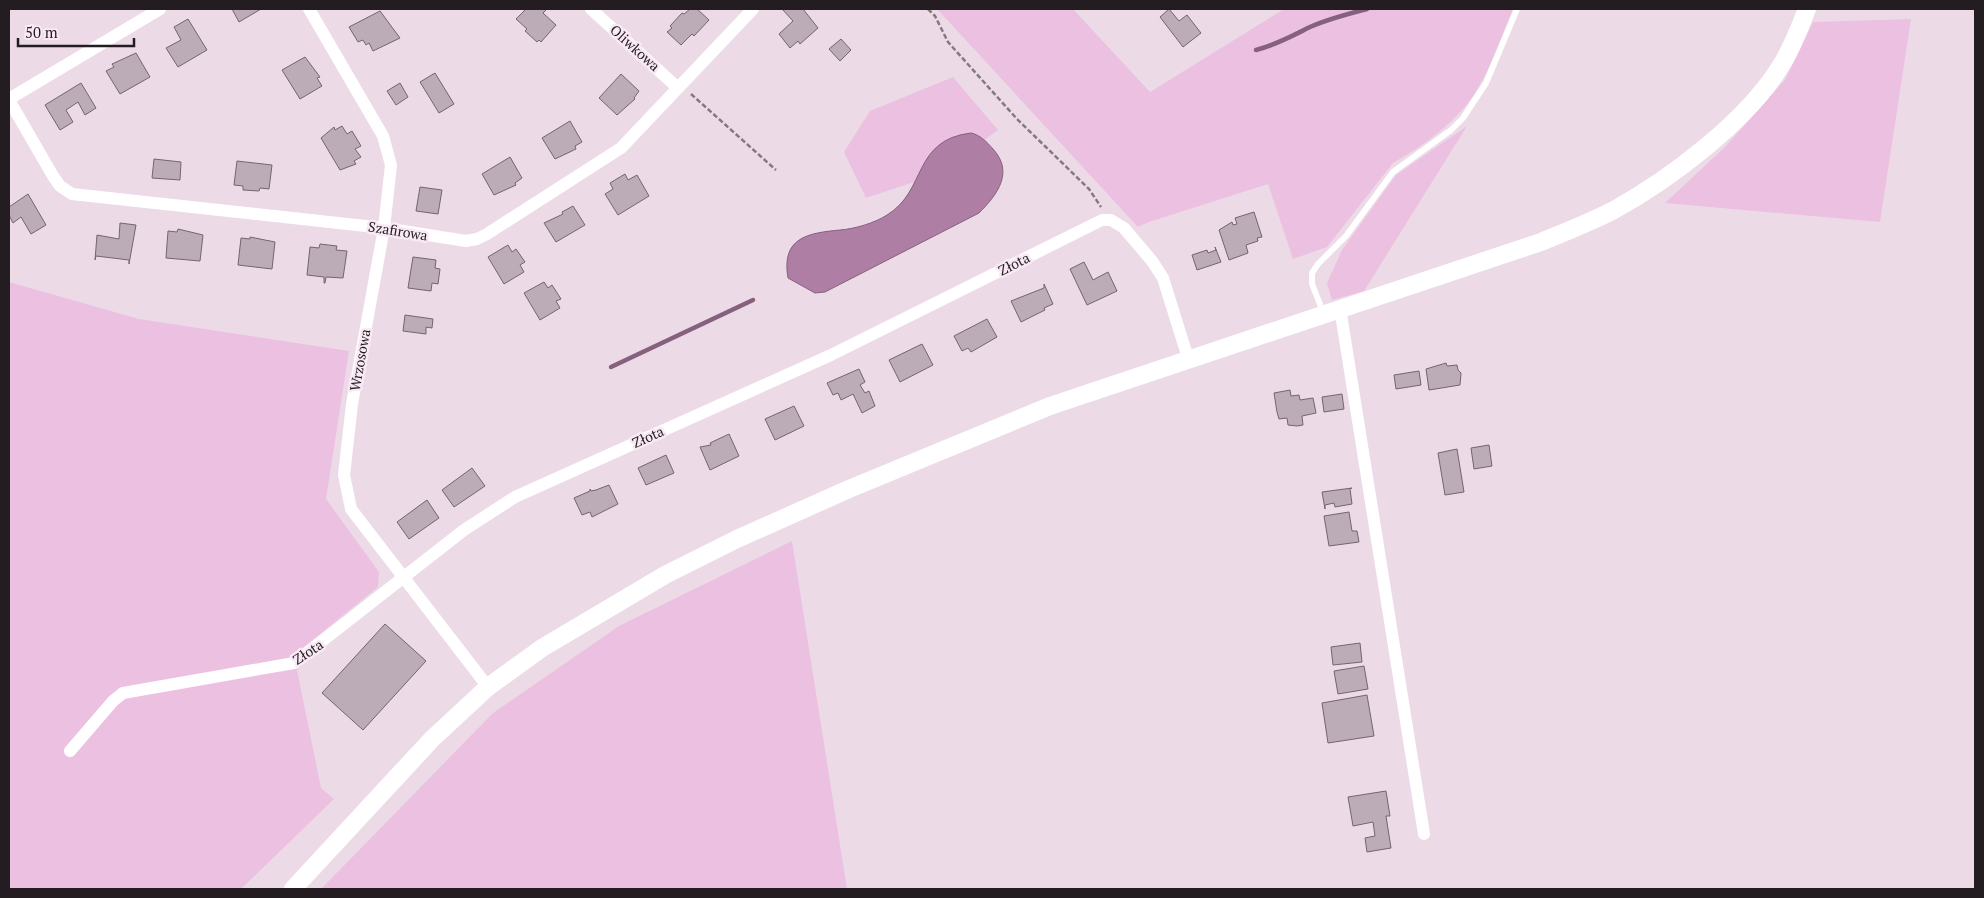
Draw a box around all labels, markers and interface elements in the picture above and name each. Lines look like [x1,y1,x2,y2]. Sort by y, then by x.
scale bar [18,15,134,47]
street label: Oliwkowa [606,20,664,75]
text: 50 m [25,22,58,42]
street label: Szafirowa [367,216,429,245]
street label: Złota [995,248,1033,279]
street label: Wrzosowa [345,327,374,393]
street label: Złota [629,421,667,452]
street label: Złota [289,635,327,669]

